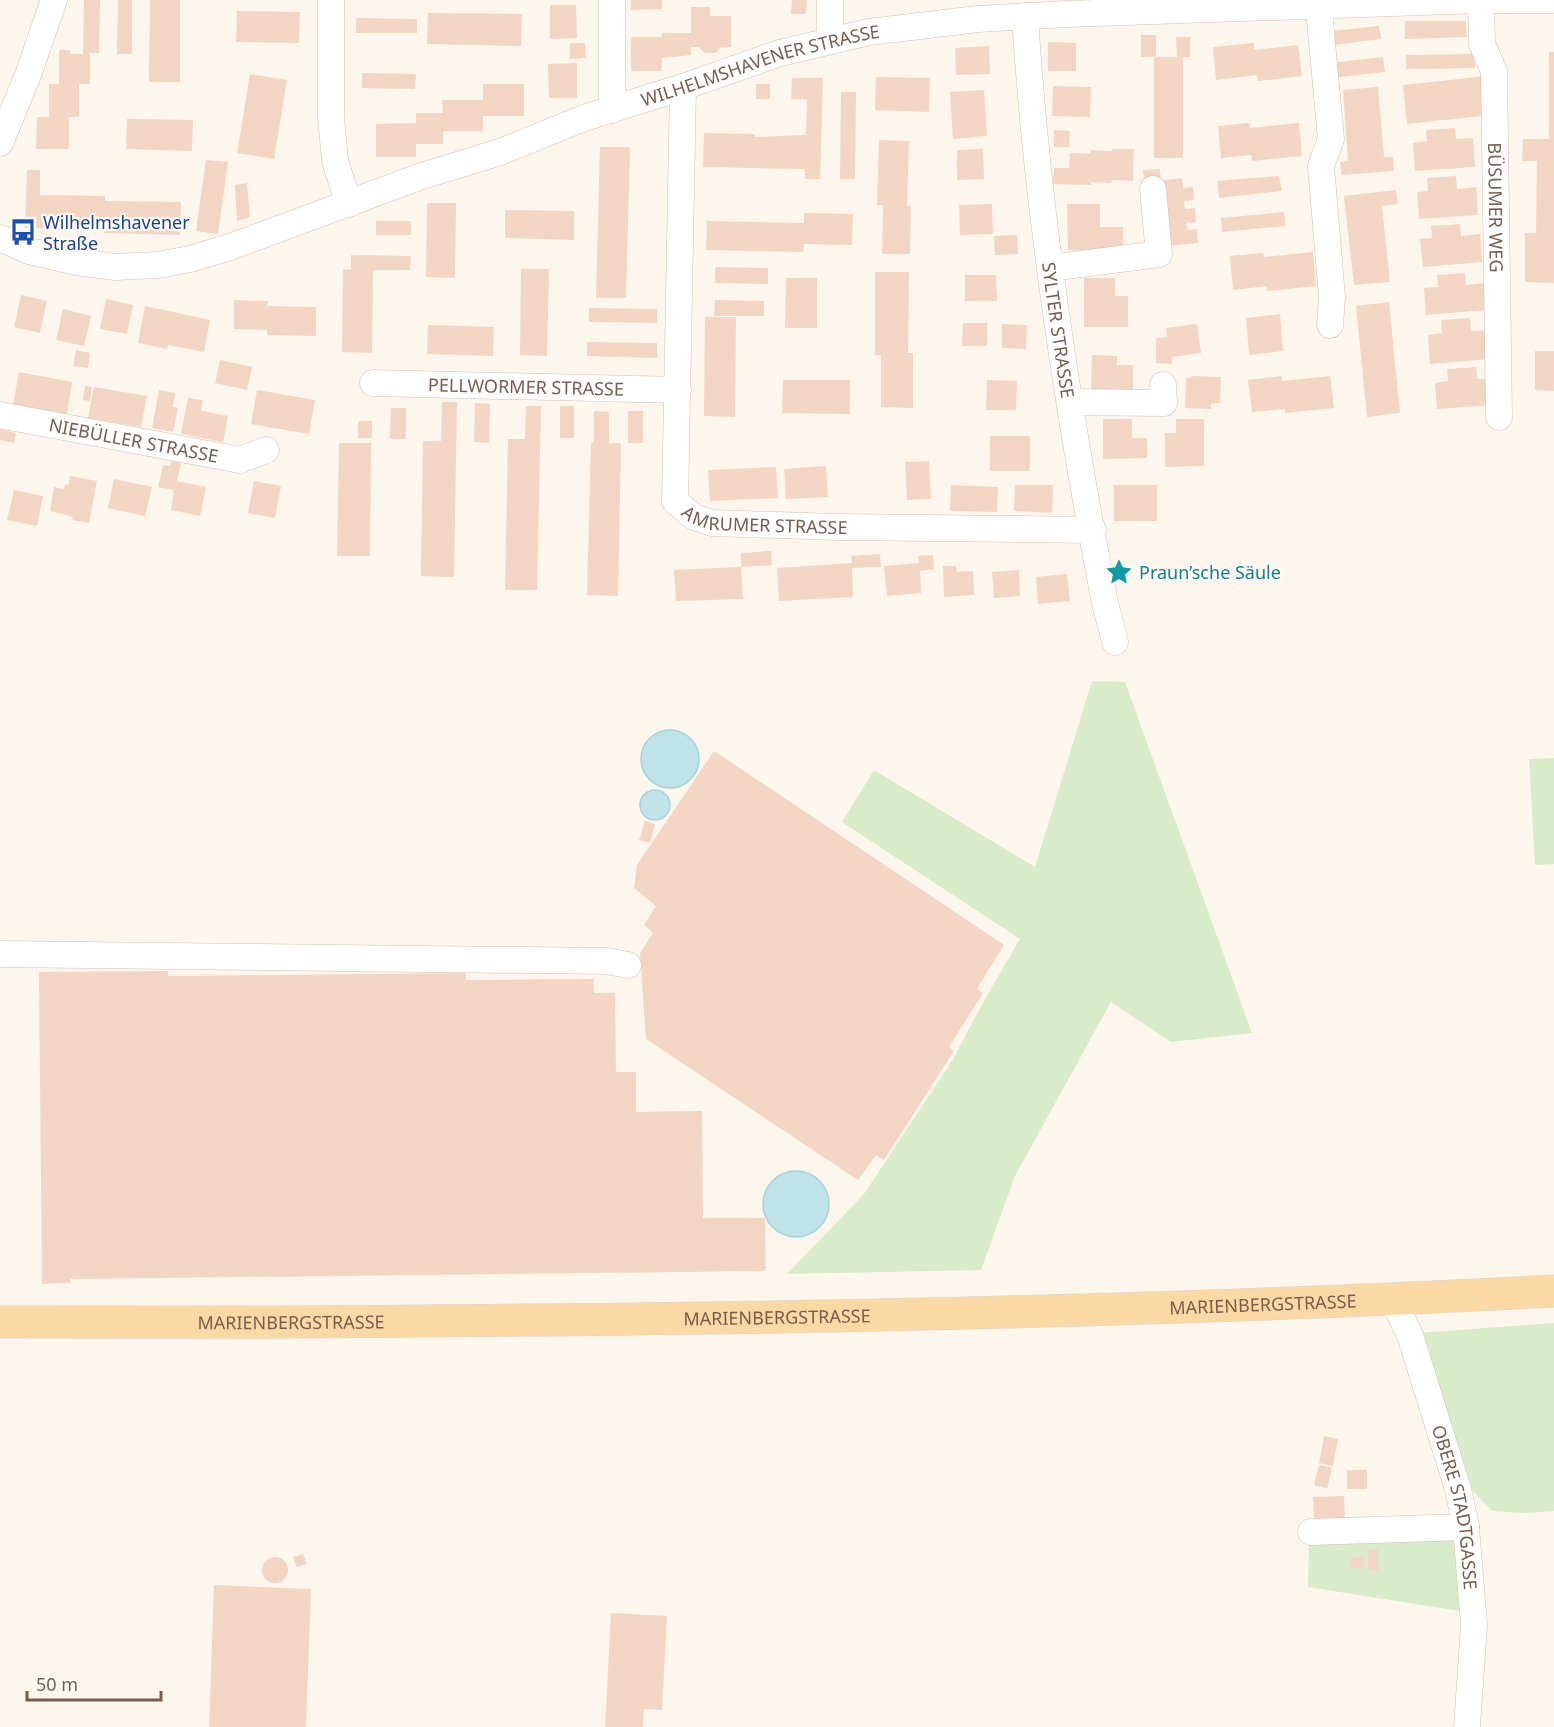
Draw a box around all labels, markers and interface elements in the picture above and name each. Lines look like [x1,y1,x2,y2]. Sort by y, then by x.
street label: WILHELMSHAVENER STRASSE [638,19,881,111]
street label: BÜSUMER WEG [1483,142,1509,273]
place label: Wilhelmshavener Straße [43,210,190,255]
bus stop icon: Wilhelmshavener Straße [8,217,38,247]
street label: SYLTER STRASSE [1037,260,1080,400]
street label: PELLWORMER STRASSE [428,372,624,401]
street label: NIEBÜLLER STRASSE [47,412,220,468]
street label: AMRUMER STRASSE [677,500,848,539]
place icon: Praun’sche Säule [1104,557,1134,587]
place label: Praun’sche Säule [1139,560,1281,584]
street label: MARIENBERGSTRASSE [1169,1288,1357,1319]
street label: MARIENBERGSTRASSE [683,1303,871,1330]
street label: MARIENBERGSTRASSE [197,1309,385,1334]
street label: OBERE STADTGASSE [1427,1422,1483,1591]
scale bar [27,1664,160,1702]
text: 50 m [36,1672,78,1696]

